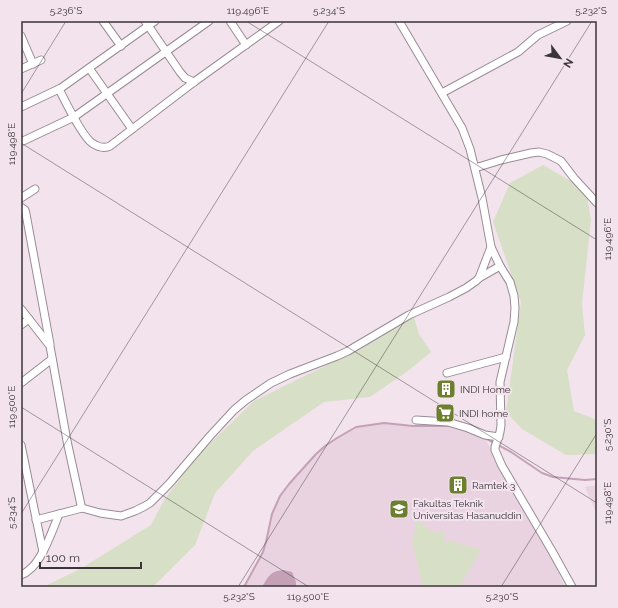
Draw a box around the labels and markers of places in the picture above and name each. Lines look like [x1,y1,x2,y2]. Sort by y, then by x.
building icon: INDI Home [435,378,457,400]
place label: INDI Home [460,384,511,395]
supermarket icon: INDI home [434,402,456,424]
place label: INDI home [459,408,508,419]
building icon: Ramtek 3 [447,474,469,496]
place label: Ramtek 3 [472,480,515,491]
school or university icon: Fakultas Teknik Universitas Hasanuddin [388,498,410,520]
place label: Fakultas Teknik Universitas Hasanuddin [413,498,522,521]

